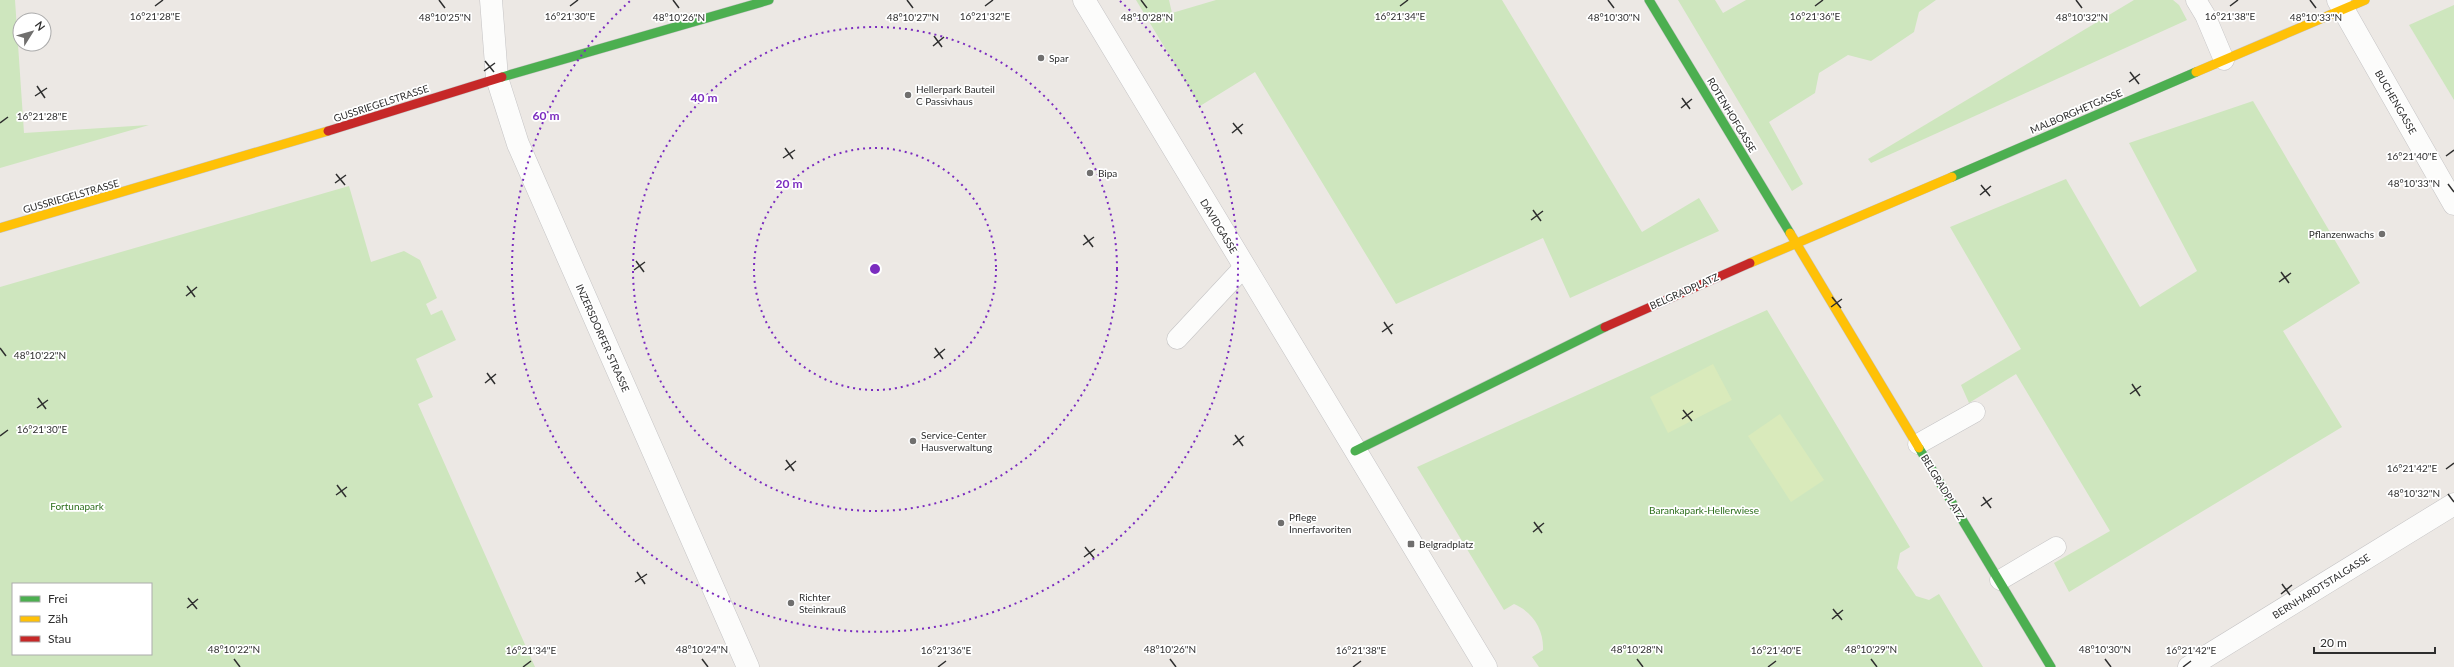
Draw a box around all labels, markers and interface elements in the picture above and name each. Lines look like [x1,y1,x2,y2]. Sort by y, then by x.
text: 16°21'28"E [130,10,180,22]
text: 16°21'30"E [545,10,595,22]
text: 16°21'32"E [960,10,1010,22]
text: 16°21'34"E [1375,10,1425,22]
text: 16°21'36"E [1790,10,1840,22]
text: 16°21'38"E [2205,10,2255,22]
text: 48°10'25"N [419,11,471,23]
text: 48°10'26"N [653,11,705,23]
text: 48°10'27"N [887,11,939,23]
text: 48°10'28"N [1121,11,1173,23]
text: 48°10'30"N [1588,11,1640,23]
text: 48°10'32"N [2056,11,2108,23]
text: 48°10'33"N [2290,11,2342,23]
north arrow [12,12,52,52]
text: N [33,18,48,33]
place label: Spar [1049,52,1069,64]
marker: Spar [1036,53,1046,63]
street label: BUCHENGASSE [2373,68,2419,136]
street label: ROTENHOFGASSE [1705,75,1759,155]
street label: GUSSRIEGELSTRASSE [332,82,430,124]
place label: Hellerpark Bauteil C Passivhaus [916,83,995,107]
street label: MALBORGHETGASSE [2028,86,2124,136]
text: 40 m [691,90,717,105]
marker: Hellerpark Bauteil C Passivhaus [903,90,913,100]
text: 60 m [533,108,559,123]
text: 16°21'28"E [17,110,67,122]
text: 16°21'40"E [2387,150,2437,162]
place label: Bipa [1098,167,1117,179]
marker: Bipa [1085,168,1095,178]
street label: GUSSRIEGELSTRASSE [22,176,121,215]
text: 20 m [776,176,802,191]
text: 48°10'33"N [2388,177,2440,189]
street label: DAVIDGASSE [1198,197,1240,256]
place label: Pflanzenwachs [2309,228,2374,240]
marker: Pflanzenwachs [2377,229,2387,239]
centre of rings [868,262,882,276]
street label: BELGRADPLATZ [1648,270,1720,312]
street label: INZERSDORFER STRASSE [574,282,632,394]
text: 48°10'22"N [14,349,66,361]
text: 16°21'30"E [17,423,67,435]
place label: Service-Center Hausverwaltung [921,429,992,453]
marker: Service-Center Hausverwaltung [908,436,918,446]
street label: BELGRADPLATZ [1919,452,1967,522]
text: 16°21'42"E [2387,462,2437,474]
text: 48°10'32"N [2388,487,2440,499]
park label: Fortunapark [50,500,105,512]
park label: Barankapark-Hellerwiese [1649,504,1759,516]
place label: Pflege Innerfavoriten [1289,511,1351,535]
marker: Pflege Innerfavoriten [1276,518,1286,528]
place label: Belgradplatz [1419,538,1474,550]
marker: Belgradplatz [1406,539,1416,549]
street label: BERNHARDTSTALGASSE [2270,551,2372,621]
legend [12,583,152,655]
text: Frei [48,591,68,606]
place label: Richter Steinkrauß [799,591,846,615]
marker: Richter Steinkrauß [786,598,796,608]
text: Zäh [48,611,68,626]
scale bar [2314,629,2435,655]
text: Stau [48,631,71,646]
text: 20 m [2320,635,2347,650]
text: 48°10'22"N [208,643,260,655]
text: 48°10'24"N [676,643,728,655]
text: 48°10'26"N [1144,643,1196,655]
text: 48°10'28"N [1611,643,1663,655]
text: 48°10'29"N [1845,643,1897,655]
text: 48°10'30"N [2079,643,2131,655]
text: 16°21'34"E [506,644,556,656]
text: 16°21'36"E [921,644,971,656]
text: 16°21'38"E [1336,644,1386,656]
text: 16°21'40"E [1751,644,1801,656]
text: 16°21'42"E [2166,644,2216,656]

